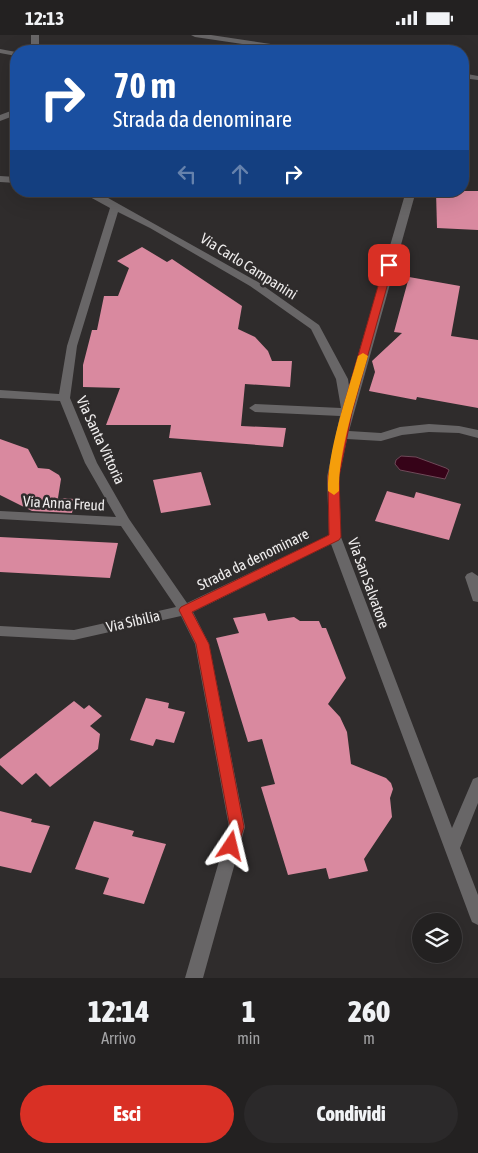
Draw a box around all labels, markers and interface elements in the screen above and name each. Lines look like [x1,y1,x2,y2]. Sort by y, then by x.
text: 12:13 [25,7,64,29]
icon: right [30,65,95,130]
text: 70 m [113,65,176,105]
text: Strada da denominare [113,106,292,132]
icon: left [173,160,201,188]
icon: ahead [226,160,254,188]
icon: right [279,160,307,188]
street label: Via Carlo Campanini [197,229,301,303]
pin [368,244,410,286]
icon: arrive [375,251,403,279]
street label: Via Santa Vittoria [73,393,129,487]
street label: Via Anna Freud [23,492,105,514]
street label: Strada da denominare [194,525,312,593]
street label: Via San Salvatore [345,535,393,631]
street label: Via Sibilia [105,607,162,635]
position arrow [204,819,256,871]
map controls [412,913,462,963]
button: layers [412,913,462,963]
text: 12:14 [88,994,149,1028]
text: 1 [242,994,256,1028]
text: 260 [348,994,390,1028]
text: Arrivo [101,1029,136,1047]
text: min [237,1029,260,1047]
text: m [363,1029,375,1047]
button: Esci [20,1085,234,1143]
button: Condividi [244,1085,458,1143]

